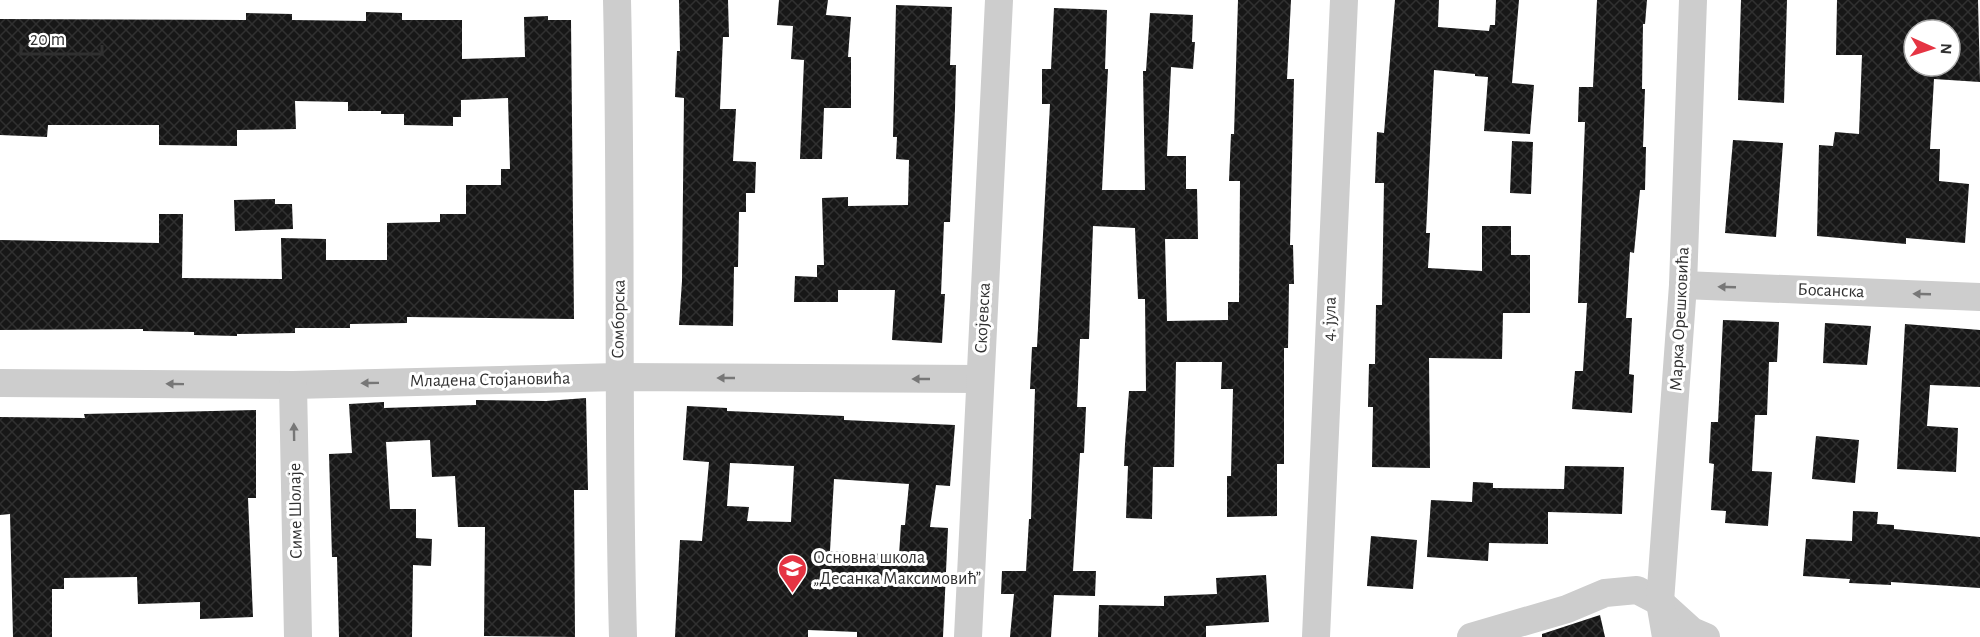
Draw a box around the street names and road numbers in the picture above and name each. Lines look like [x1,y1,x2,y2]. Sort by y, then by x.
street label: Марка Орешковића [1667,246,1693,392]
street label: Сомборска [608,279,629,359]
street label: Босанска [1797,281,1865,301]
street label: Скојевска [972,282,994,354]
street label: 4. јула [1320,296,1340,342]
street label: Младена Стојановића [409,370,571,390]
street label: Симе Шолаје [286,463,306,559]

